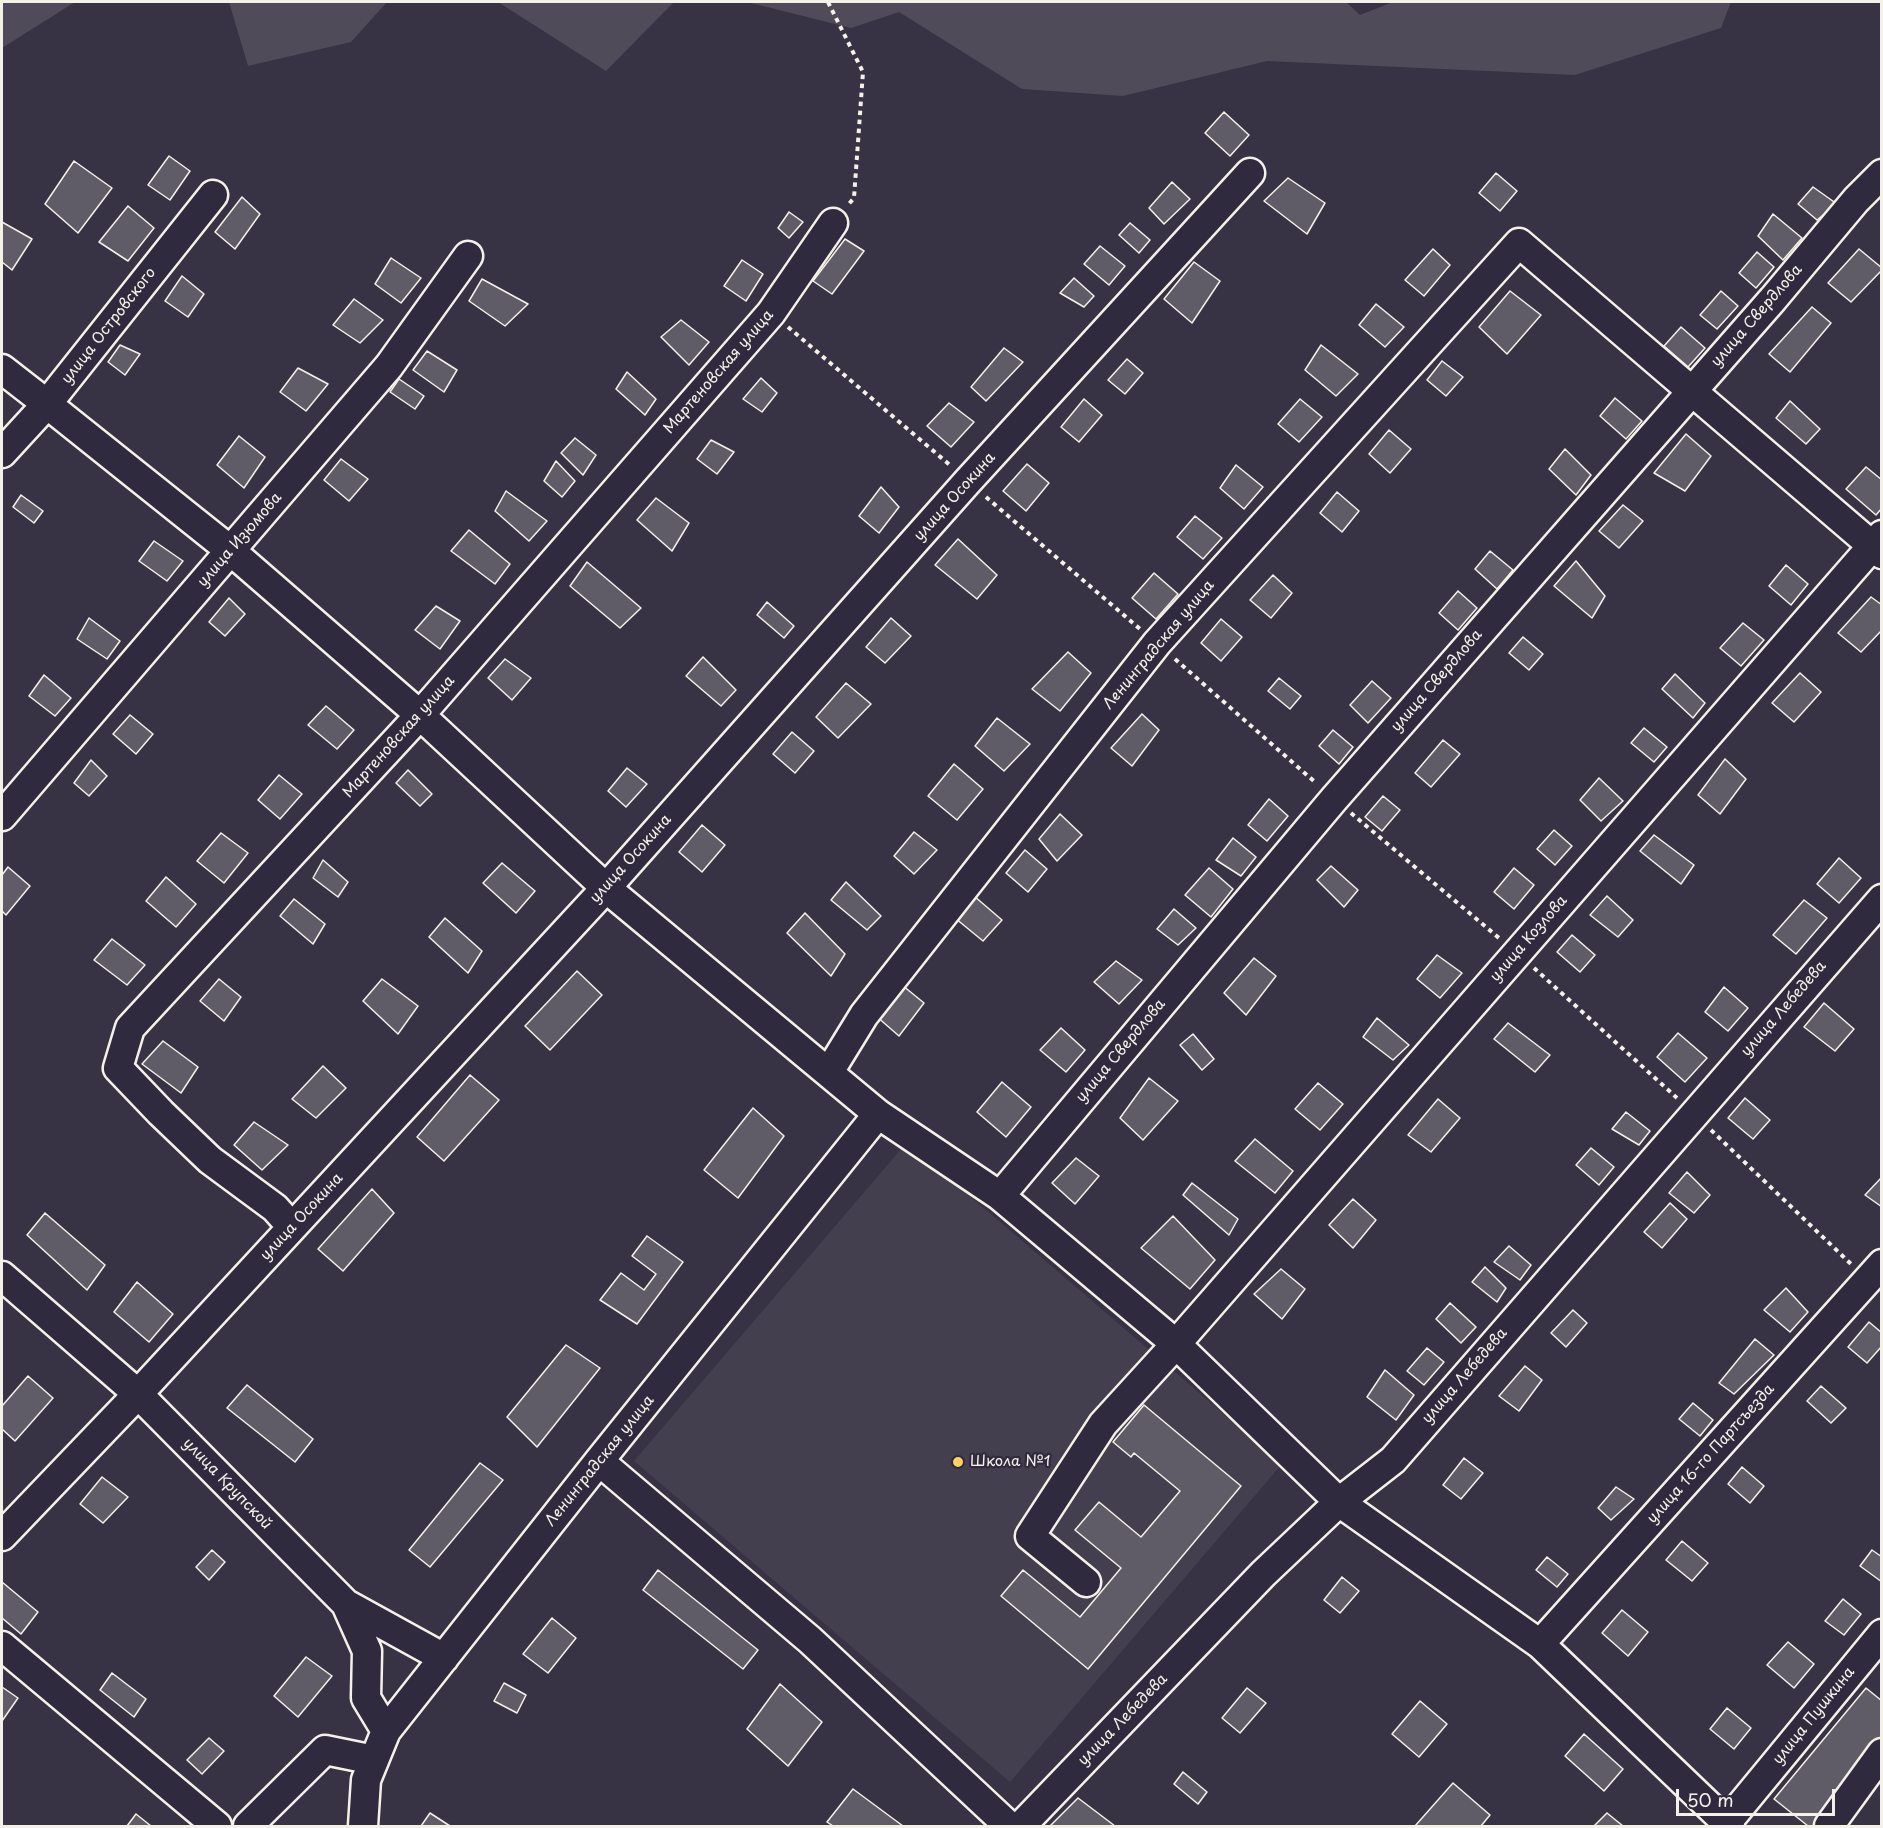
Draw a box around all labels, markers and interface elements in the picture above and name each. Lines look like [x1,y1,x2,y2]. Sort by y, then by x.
street label: улица Свердлова [1708,261,1806,371]
street label: улица Островского [58,264,160,388]
street label: Мартеновская улица [660,306,778,438]
street label: улица Осокина [911,449,999,545]
street label: улица Изюмова [194,489,286,591]
street label: Ленинградская улица [1100,577,1218,713]
street label: улица Свердлова [1388,626,1486,736]
street label: Мартеновская улица [339,672,459,802]
street label: улица Осокина [587,811,675,907]
street label: улица Козлова [1487,892,1571,986]
street label: улица Лебедева [1738,958,1830,1060]
street label: улица Свердлова [1072,996,1170,1106]
street label: улица Осокина [257,1170,347,1264]
street label: улица Лебедева [1419,1325,1511,1427]
street label: улица 16-го Партсъезда [1644,1381,1778,1527]
street label: Ленинградская улица [542,1392,658,1530]
street label: улица Крупской [179,1435,275,1533]
place label: Школа №1 [970,1453,1050,1471]
marker: Школа №1 [951,1455,965,1469]
street label: улица Пушкина [1769,1664,1859,1768]
street label: улица Лебедева [1075,1670,1171,1770]
scale bar [1679,1777,1838,1815]
text: 50 m [1687,1786,1734,1813]

